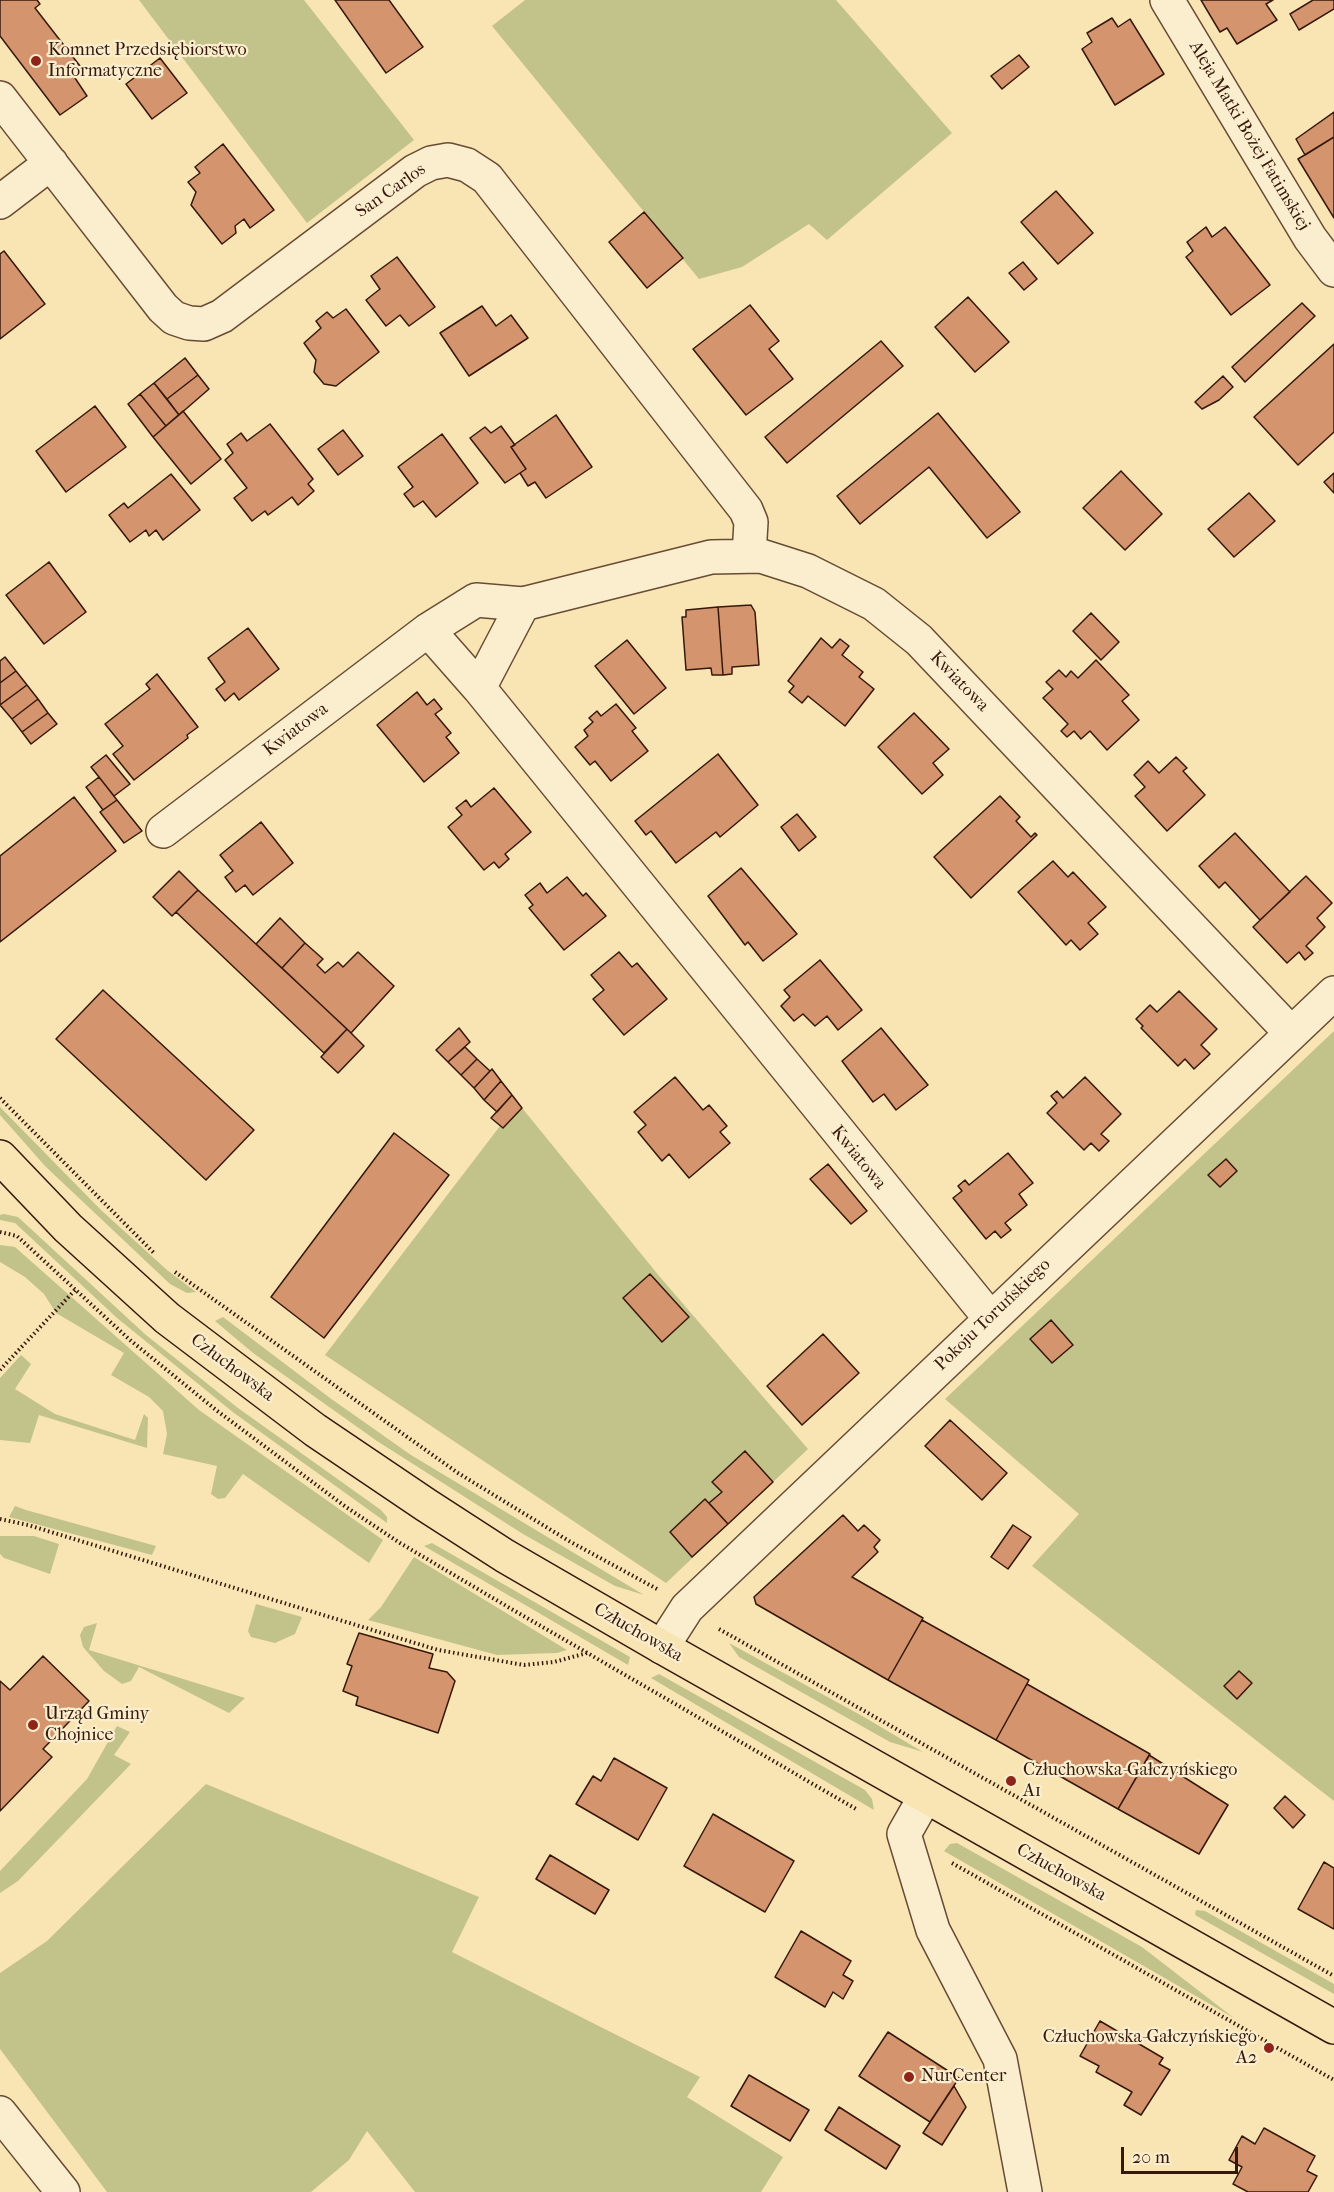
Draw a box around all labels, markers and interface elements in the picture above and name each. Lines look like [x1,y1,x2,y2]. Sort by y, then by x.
street label: Aleja Matki Bożej Fatimskiej [1184,37,1314,235]
place label: Komnet Przedsiębiorstwo Informatyczne [48,40,247,82]
marker: Komnet Przedsiębiorstwo Informatyczne [29,54,43,68]
street label: San Carlos [352,159,430,223]
street label: Kwiatowa [925,647,993,717]
street label: Kwiatowa [259,699,333,761]
street label: Kwiatowa [826,1122,890,1194]
street label: Pokoju Toruńskiego [931,1254,1055,1376]
street label: Człuchowska [186,1330,278,1406]
street label: Człuchowska [590,1599,686,1667]
place label: Urząd Gminy Chojnice [45,1704,149,1746]
marker: Urząd Gminy Chojnice [26,1718,40,1732]
place label: Człuchowska-Gałczyńskiego A1 [1023,1760,1237,1802]
marker: Człuchowska-Gałczyńskiego A1 [1004,1774,1018,1788]
street label: Człuchowska [1012,1840,1110,1906]
place label: Człuchowska-Gałczyńskiego A2 [1043,2027,1257,2070]
marker: Człuchowska-Gałczyńskiego A2 [1262,2041,1276,2055]
place label: NurCenter [921,2066,1006,2088]
marker: NurCenter [902,2070,916,2084]
scale bar [1124,2135,1241,2173]
text: 20 m [1132,2147,1170,2168]

